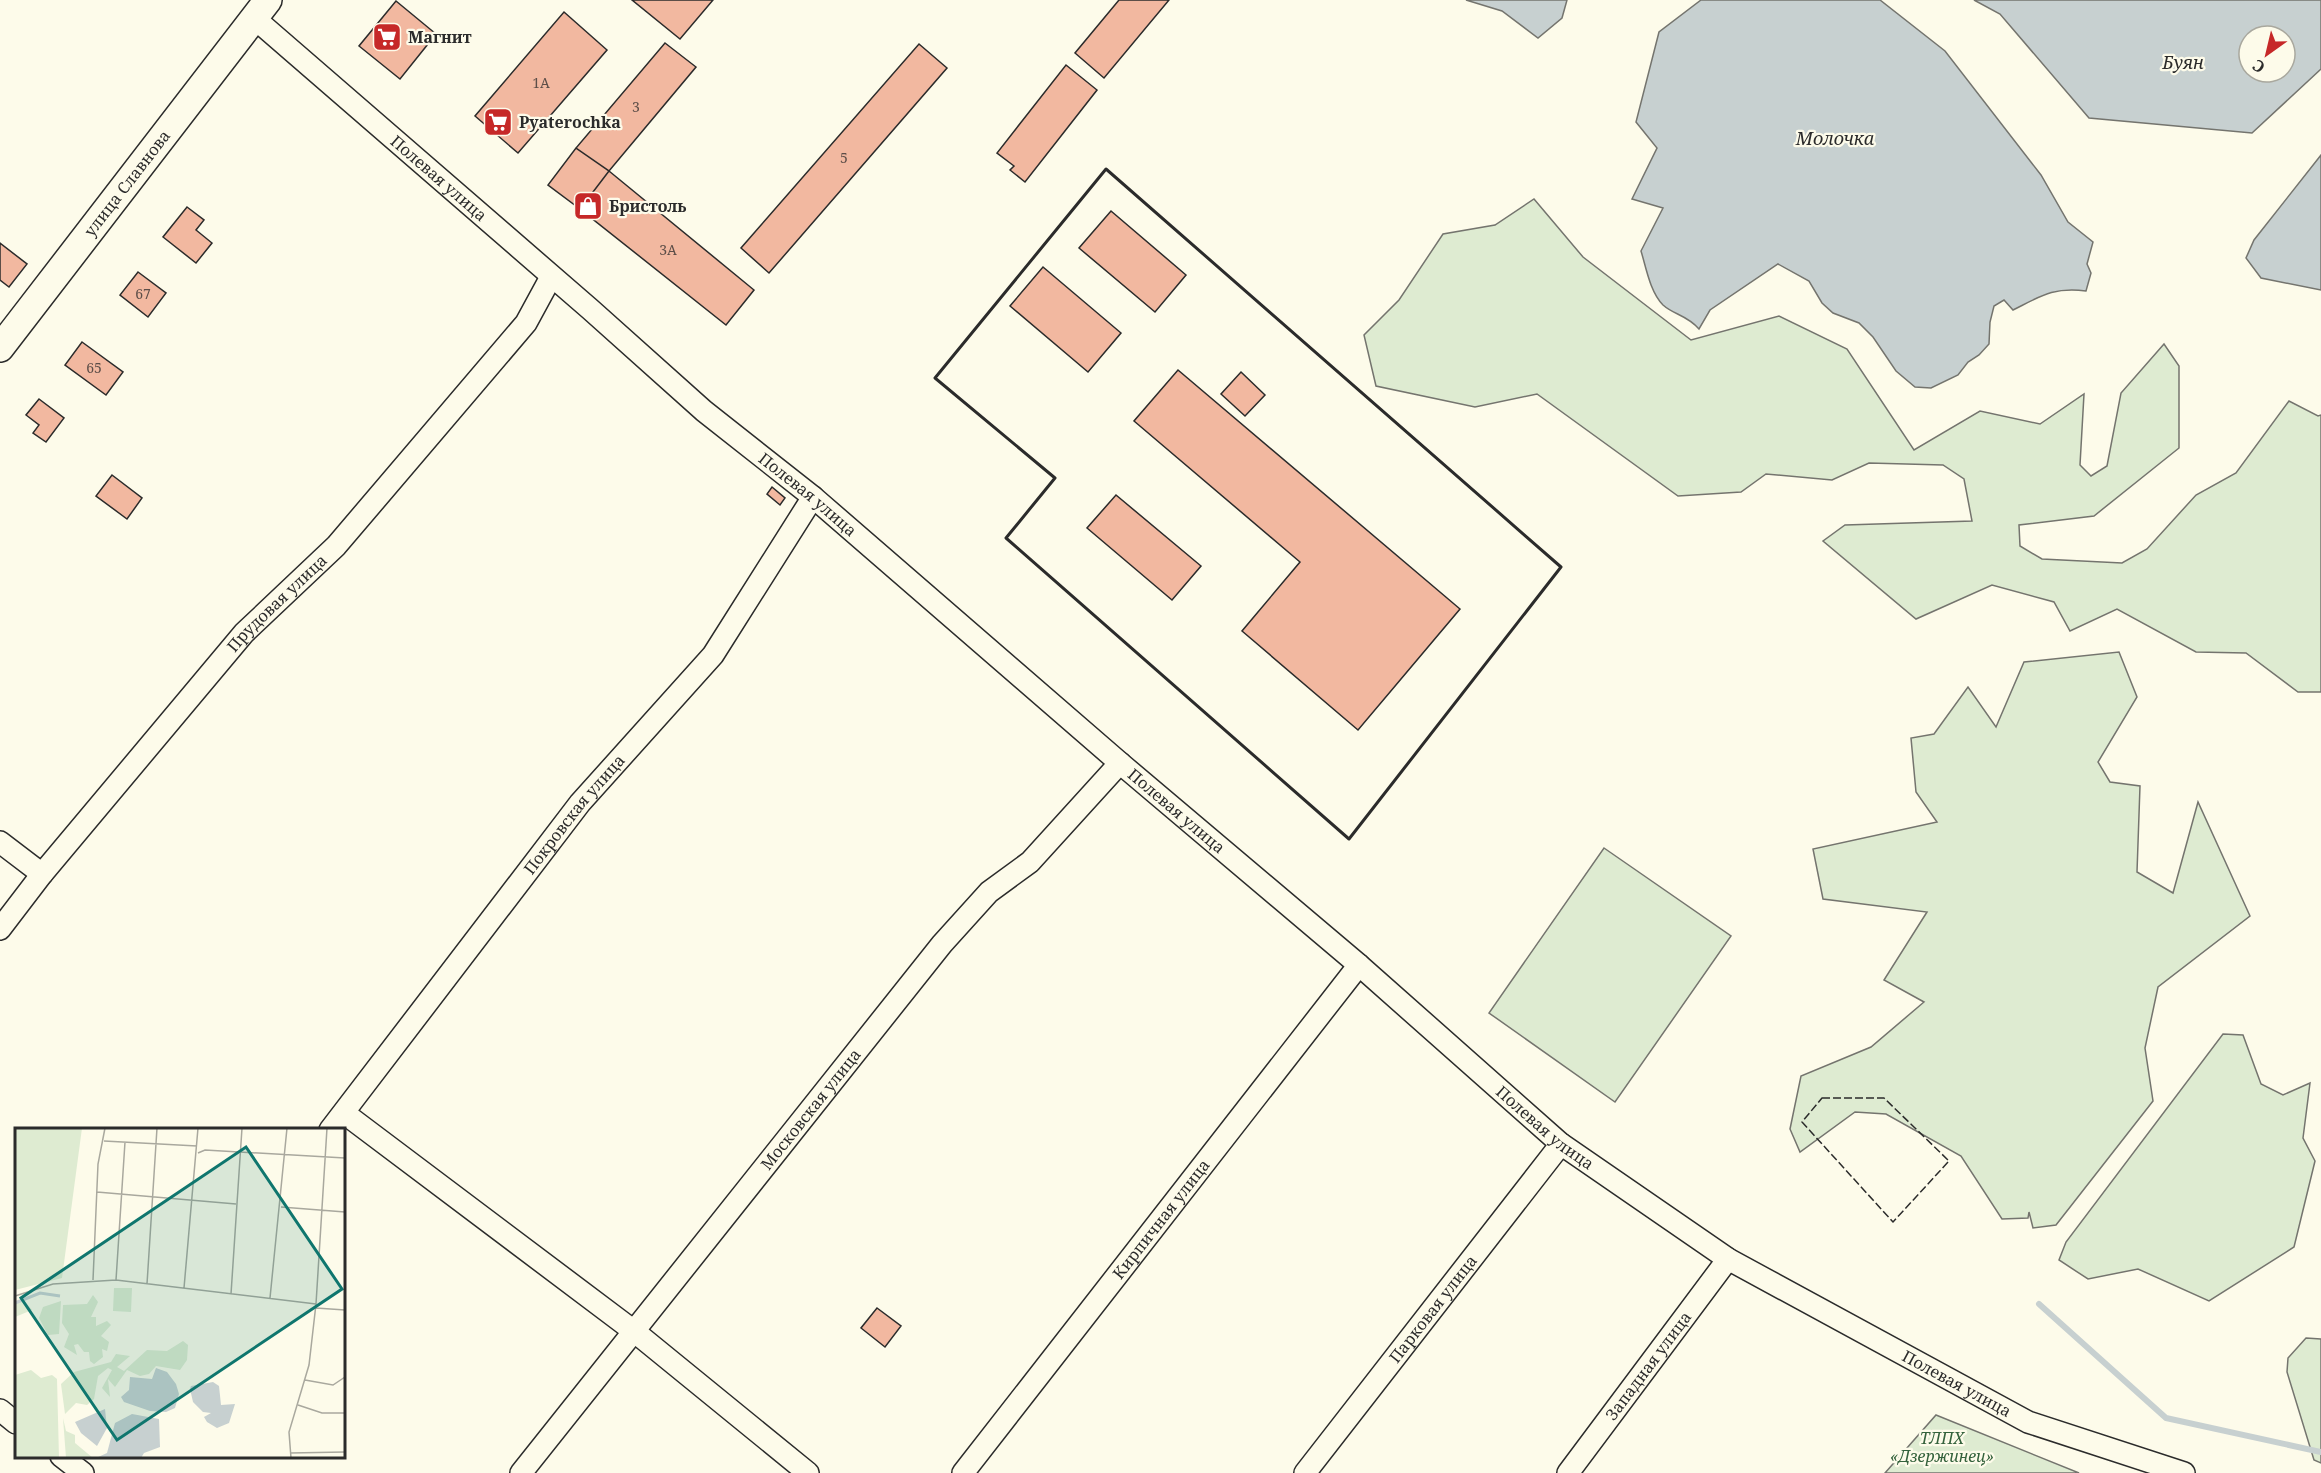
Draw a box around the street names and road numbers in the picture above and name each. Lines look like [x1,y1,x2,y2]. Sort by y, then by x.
street label: улица Славнова [79,125,175,241]
street label: Полевая улица [386,130,492,226]
street label: Полевая улица [754,447,862,541]
street label: Прудовая улица [222,549,332,657]
street label: Покровская улица [518,750,629,879]
street label: Полевая улица [1123,763,1230,858]
street label: Московская улица [755,1044,866,1174]
street label: Полевая улица [1491,1081,1598,1174]
street label: Кирпичная улица [1107,1155,1215,1284]
street label: Парковая улица [1384,1250,1482,1367]
street label: Западная улица [1600,1307,1696,1425]
street label: Полевая улица [1898,1345,2015,1422]

